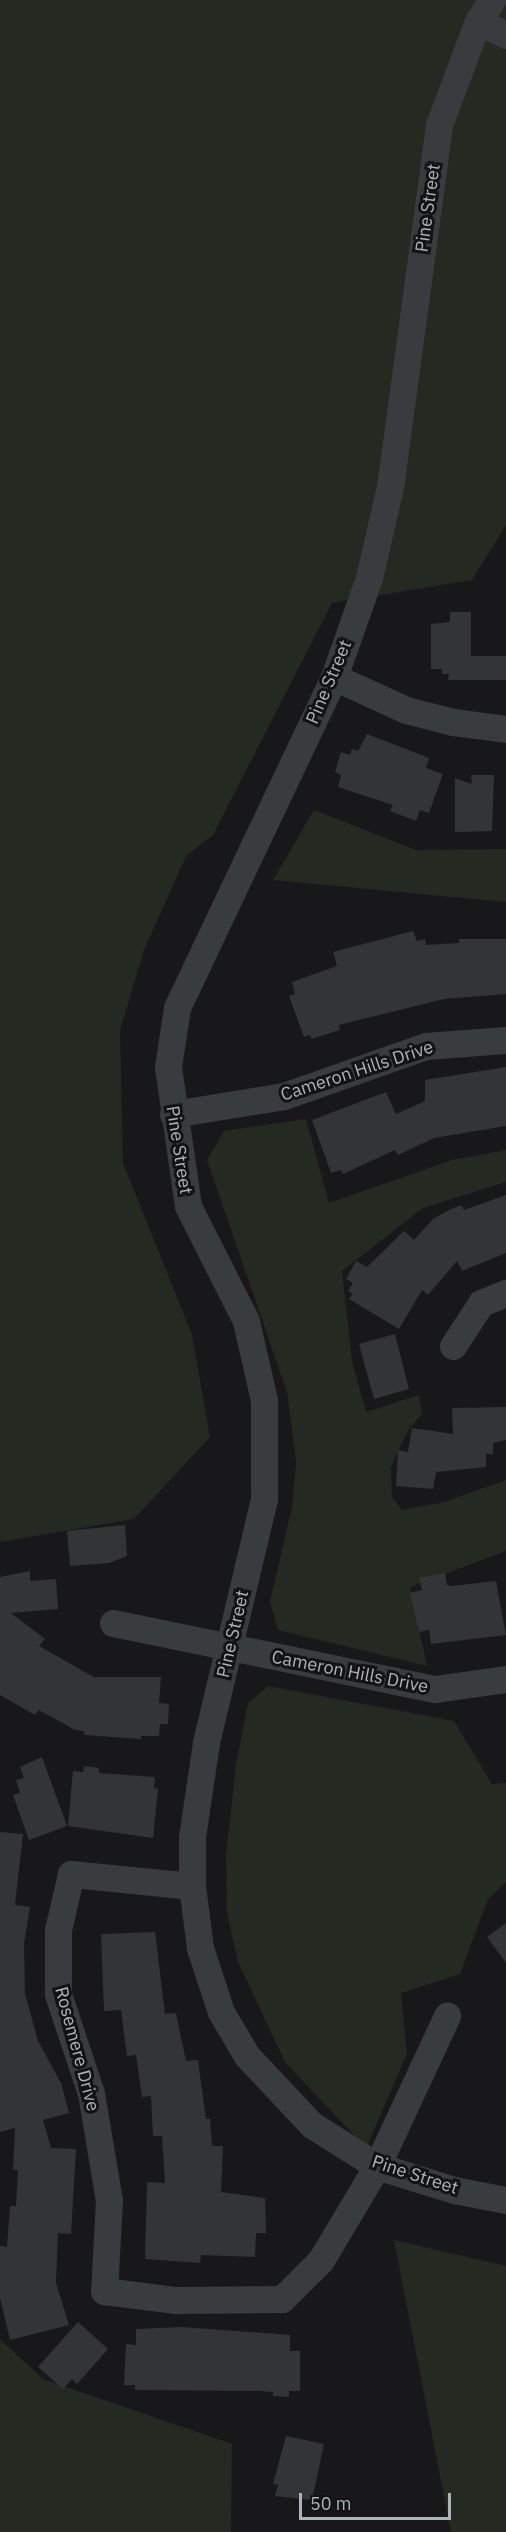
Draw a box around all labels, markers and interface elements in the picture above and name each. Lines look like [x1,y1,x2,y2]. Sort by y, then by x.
street label: Pine Street [411,162,445,254]
street label: Pine Street [302,637,356,727]
street label: Cameron Hills Drive [278,1036,436,1106]
street label: Pine Street [161,1104,197,1196]
street label: Pine Street [212,1588,254,1680]
street label: Cameron Hills Drive [270,1646,430,1698]
street label: Rosemere Drive [50,1984,104,2114]
street label: Pine Street [369,2151,461,2199]
scale bar [302,2481,454,2519]
text: 50 m [310,2492,352,2515]

